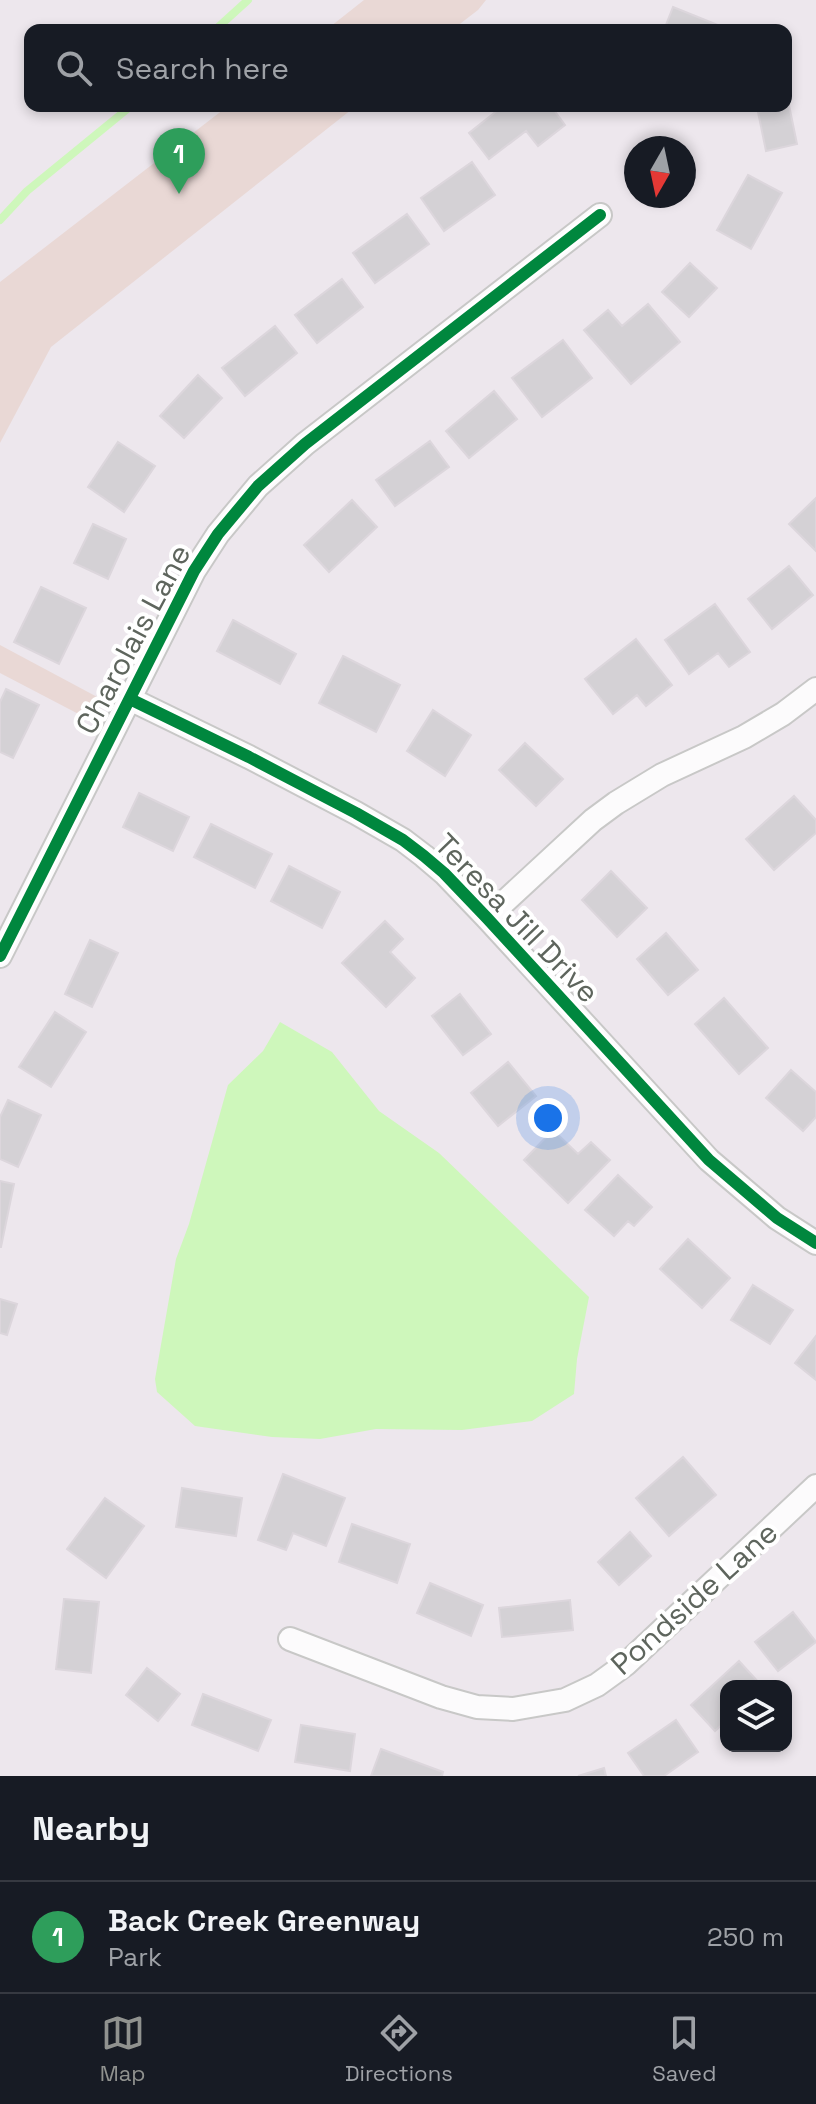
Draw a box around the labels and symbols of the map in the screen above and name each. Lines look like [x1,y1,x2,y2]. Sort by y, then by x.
pin: 1 [153,128,205,194]
north arrow [624,136,696,208]
street label: Charolais Lane [67,537,199,741]
street label: Teresa Jill Drive [426,825,608,1011]
your location [528,1098,568,1138]
street label: Pondside Lane [602,1513,786,1683]

